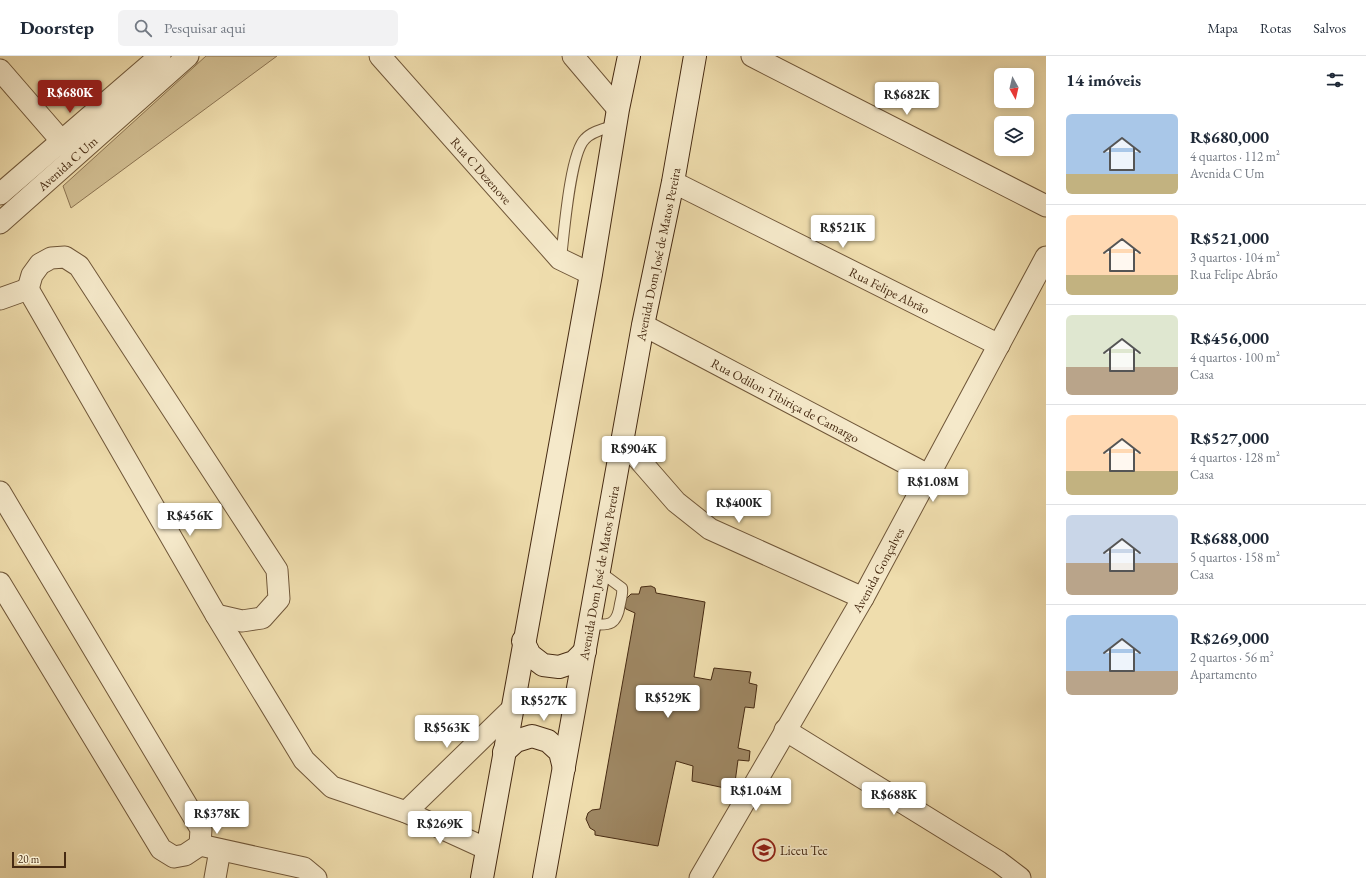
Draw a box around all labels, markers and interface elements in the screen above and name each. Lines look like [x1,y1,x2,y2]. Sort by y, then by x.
search box [118,10,398,46]
text: Doorstep [20,15,94,40]
icon: search [132,17,154,39]
text: Pesquisar aqui [164,18,246,37]
text: Mapa [1207,19,1238,37]
text: Rotas [1260,19,1291,37]
text: Salvos [1313,19,1346,37]
north arrow [994,68,1034,108]
map controls [994,68,1034,156]
text: 14 imóveis [1066,69,1141,91]
icon: filters [1324,69,1346,91]
pin: R$680K [37,80,103,114]
pin: R$682K [874,82,940,116]
text: R$680K [47,84,93,101]
text: R$682K [884,86,930,103]
button: layers [994,116,1034,156]
text: R$680,000 [1190,126,1269,148]
icon: home [1098,130,1146,178]
street label: Avenida C Um [33,132,101,195]
street label: Rua C Dezenove [447,133,516,208]
text: 4 quartos · 112 m² [1190,148,1280,165]
street label: Avenida Dom José de Matos Pereira [632,165,684,343]
text: Avenida C Um [1190,165,1264,182]
pin: R$521K [810,215,876,249]
text: R$521K [820,219,866,236]
text: R$521,000 [1190,227,1269,249]
icon: home [1098,231,1146,279]
text: 3 quartos · 104 m² [1190,249,1280,266]
street label: Rua Felipe Abrão [846,263,932,317]
text: Rua Felipe Abrão [1190,266,1278,283]
text: R$456,000 [1190,327,1269,349]
icon: home [1098,331,1146,379]
text: 4 quartos · 100 m² [1190,349,1280,366]
street label: Rua Odilon Tibiriça de Camargo [708,354,863,446]
text: Casa [1190,366,1214,383]
text: R$527,000 [1190,427,1269,449]
icon: home [1098,431,1146,479]
pin: R$904K [601,436,667,470]
text: R$904K [611,440,657,457]
text: 4 quartos · 128 m² [1190,449,1280,466]
text: Casa [1190,466,1214,483]
pin: R$1.08M [896,469,970,503]
text: R$1.08M [907,473,959,490]
street label: Avenida Dom José de Matos Pereira [575,484,623,662]
pin: R$400K [706,490,772,524]
text: R$400K [716,494,762,511]
pin: R$456K [157,503,223,537]
text: R$456K [167,507,213,524]
street label: Avenida Gonçalves [848,524,908,616]
text: R$688,000 [1190,527,1269,549]
icon: home [1098,531,1146,579]
text: 5 quartos · 158 m² [1190,549,1280,566]
text: Casa [1190,566,1214,583]
text: R$269,000 [1190,627,1269,649]
icon: home [1098,631,1146,679]
text: 2 quartos · 56 m² [1190,649,1274,666]
text: Apartamento [1190,666,1257,683]
pin: R$529K [635,685,701,719]
pin: R$527K [511,688,577,722]
text: R$529K [645,689,691,706]
text: R$527K [521,692,567,709]
pin: R$563K [414,715,480,749]
text: R$563K [424,719,470,736]
pin: R$1.04M [719,778,793,812]
text: R$1.04M [730,782,782,799]
pin: R$688K [861,782,927,816]
text: R$688K [871,786,917,803]
pin: R$378K [184,801,250,835]
text: R$378K [194,805,240,822]
pin: R$269K [407,811,473,845]
text: R$269K [417,815,463,832]
school or university icon: Liceu Tec [751,837,777,863]
place label: Liceu Tec [780,842,828,859]
scale bar [12,850,66,869]
text: 20 m [18,852,39,866]

